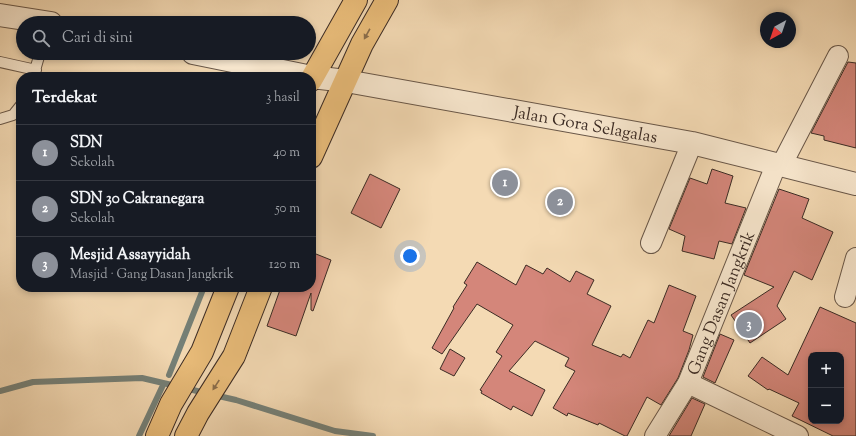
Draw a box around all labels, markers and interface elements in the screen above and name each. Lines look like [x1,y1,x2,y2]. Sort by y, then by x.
north arrow [760,12,796,48]
search box [16,16,316,60]
icon: search [30,27,52,49]
text: Cari di sini [62,28,133,49]
one-way arrow [364,28,371,40]
text: Terdekat [32,86,97,110]
text: 3 hasil [266,89,300,107]
street label: Jalan Gora Selagalas [510,101,659,151]
text: SDN [70,133,103,154]
text: 1 [43,144,47,162]
text: 40 m [273,144,300,162]
text: Sekolah [70,154,115,172]
pin: 1 [492,168,518,198]
pin: 2 [547,187,573,217]
text: SDN 30 Cakranegara [70,189,204,210]
text: 2 [42,200,48,218]
text: 50 m [275,200,300,218]
text: Sekolah [70,210,115,228]
street label: Gang Dasan Jangkrik [682,228,762,379]
text: Mesjid Assayyidah [70,245,191,266]
your location [400,246,420,266]
text: 3 [42,256,48,274]
text: 120 m [269,256,300,274]
text: Masjid · Gang Dasan Jangkrik [70,266,234,284]
pin: 3 [736,310,762,340]
map controls [808,352,844,424]
button: + [808,352,844,388]
one-way arrow [212,379,220,390]
button: − [808,388,844,424]

